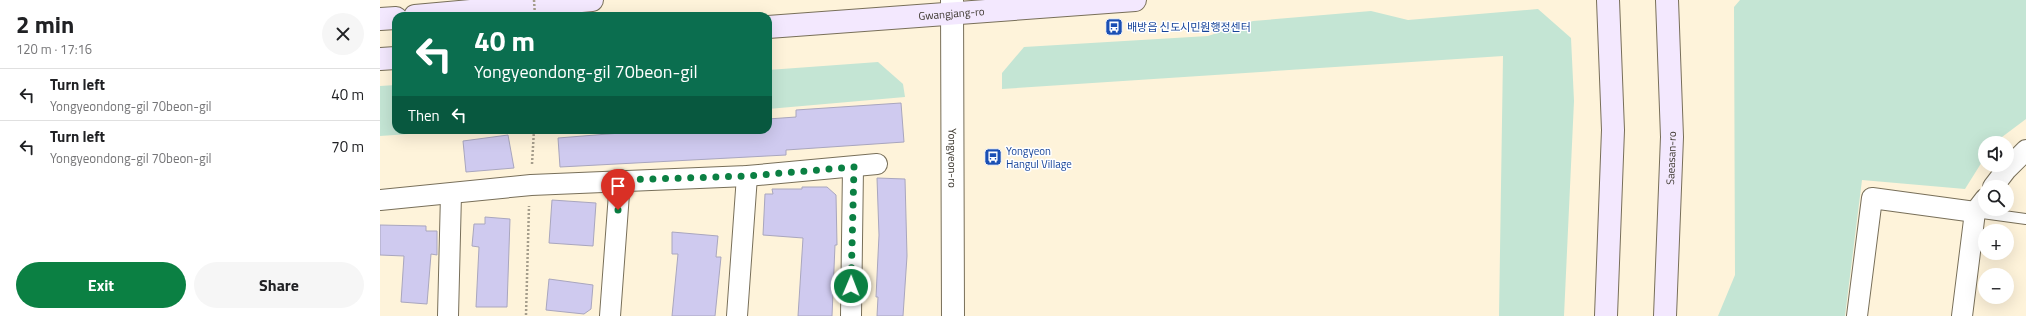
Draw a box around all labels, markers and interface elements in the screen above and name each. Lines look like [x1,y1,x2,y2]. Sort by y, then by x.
street label: Gwangjang-ro [918,3,985,24]
text: 2 min [16,6,74,42]
button: close [322,13,364,55]
bus stop icon: 배방읍 신도시민원행정센터 [1104,17,1124,37]
text: 40 m [474,19,535,62]
place label: 배방읍 신도시민원행정센터 [1127,19,1251,35]
icon: left [408,28,460,80]
text: 120 m · 17:16 [16,39,92,59]
text: Yongyeondong-gil 70beon-gil [474,58,698,85]
text: Turn left [50,73,105,96]
text: 40 m [331,83,364,106]
icon: left [16,84,38,106]
text: Yongyeondong-gil 70beon-gil [50,96,212,116]
text: Then [408,104,440,127]
icon: left [448,104,470,126]
text: Turn left [50,125,105,148]
street label: Yongyeon-ro [944,128,961,188]
street label: Saeasan-ro [1662,131,1680,185]
text: 70 m [331,135,364,158]
icon: left [16,136,38,158]
map controls [1978,136,2014,304]
button: sound [1978,136,2014,172]
place label: Yongyeon Hangul Village [1006,143,1072,172]
bus stop icon: Yongyeon Hangul Village [983,147,1003,167]
text: Yongyeondong-gil 70beon-gil [50,148,212,168]
pin [601,169,635,210]
icon: arrive [607,175,629,197]
button: search [1978,180,2014,216]
button: + [1978,224,2014,260]
button: Exit [16,262,186,308]
button: Share [194,262,364,308]
position arrow [830,265,872,307]
button: − [1978,268,2014,304]

